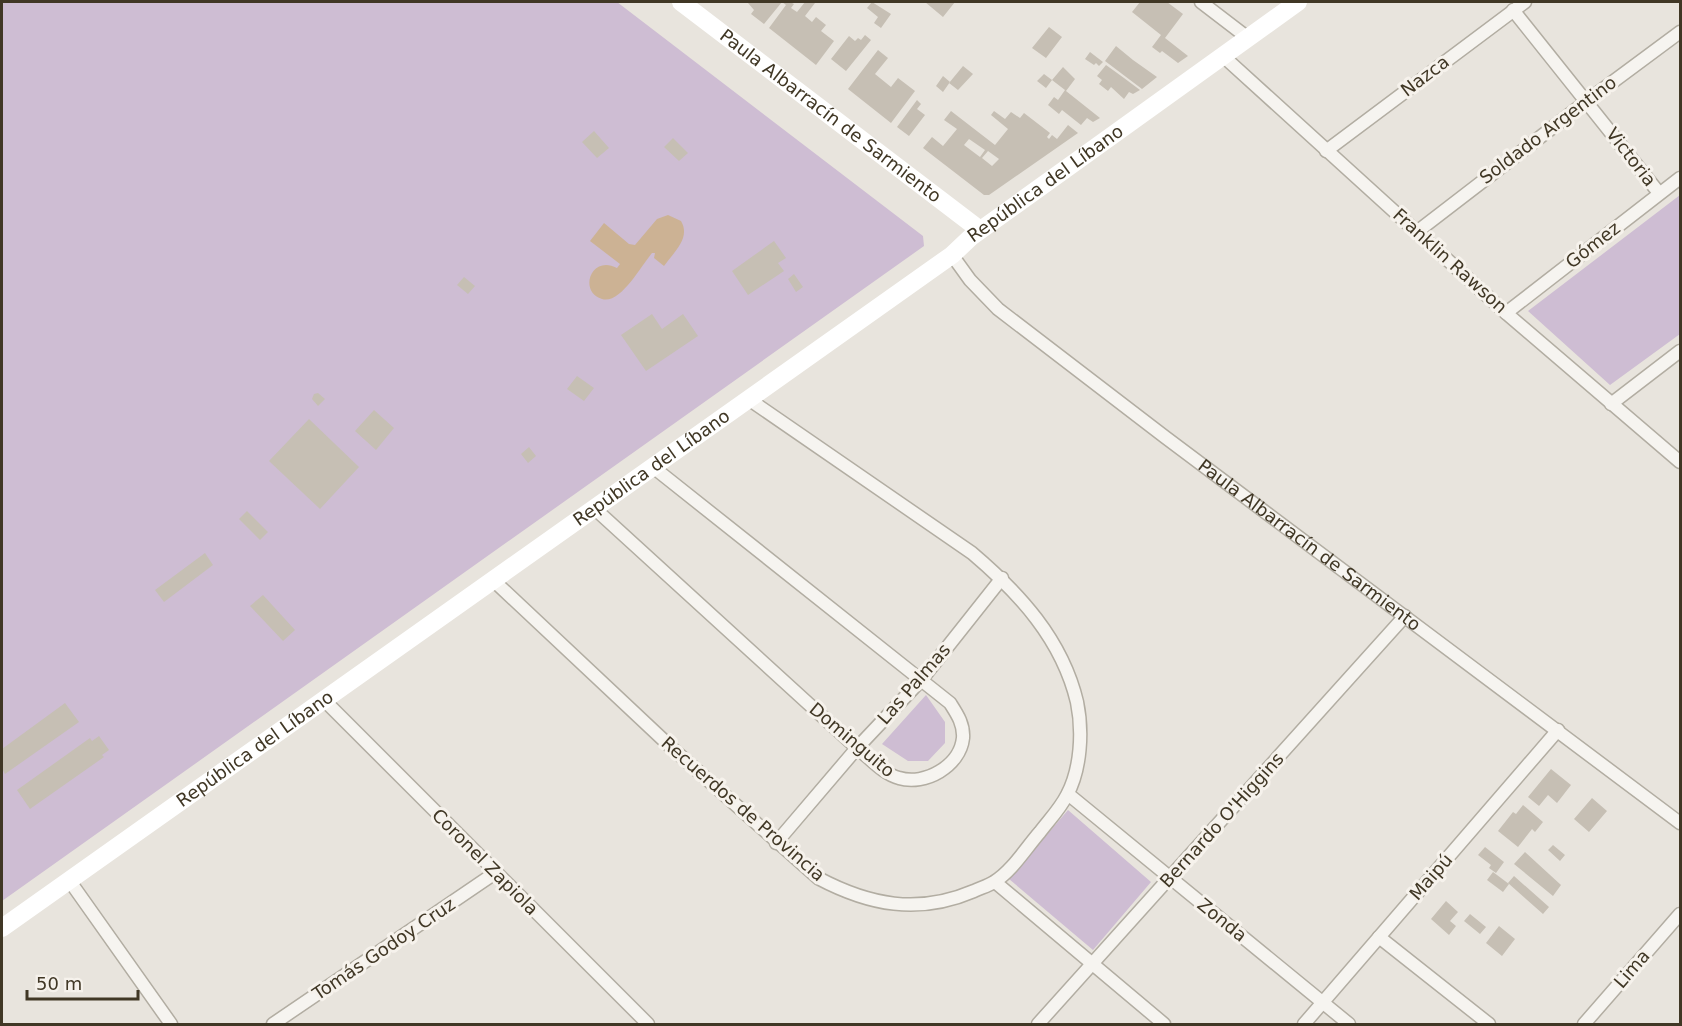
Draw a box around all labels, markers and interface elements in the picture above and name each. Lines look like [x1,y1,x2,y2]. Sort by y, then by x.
street label: Paula Albarracín de Sarmiento [716,25,946,207]
street label: Nazca [1396,51,1453,100]
street label: Soldado Argentino [1475,71,1620,188]
street label: República del Líbano [963,120,1127,246]
street label: Victoria [1602,123,1661,190]
street label: Franklin Rawson [1389,204,1512,317]
street label: Gómez [1561,217,1624,272]
street label: República del Líbano [569,405,734,530]
street label: Paula Albarracín de Sarmiento [1194,455,1425,635]
street label: Las Palmas [873,639,954,728]
street label: República del Líbano [172,686,337,811]
street label: Dominguito [805,698,899,781]
street label: Recuerdos de Provincia [657,732,829,885]
street label: Bernardo O'Higgins [1155,748,1288,892]
street label: Coronel Zapiola [428,804,543,919]
street label: Maipú [1405,849,1456,904]
street label: Tomás Godoy Cruz [308,893,459,1005]
street label: Zonda [1193,893,1251,946]
street label: Lima [1609,945,1654,992]
scale bar [27,963,138,1001]
text: 50 m [36,973,82,994]

